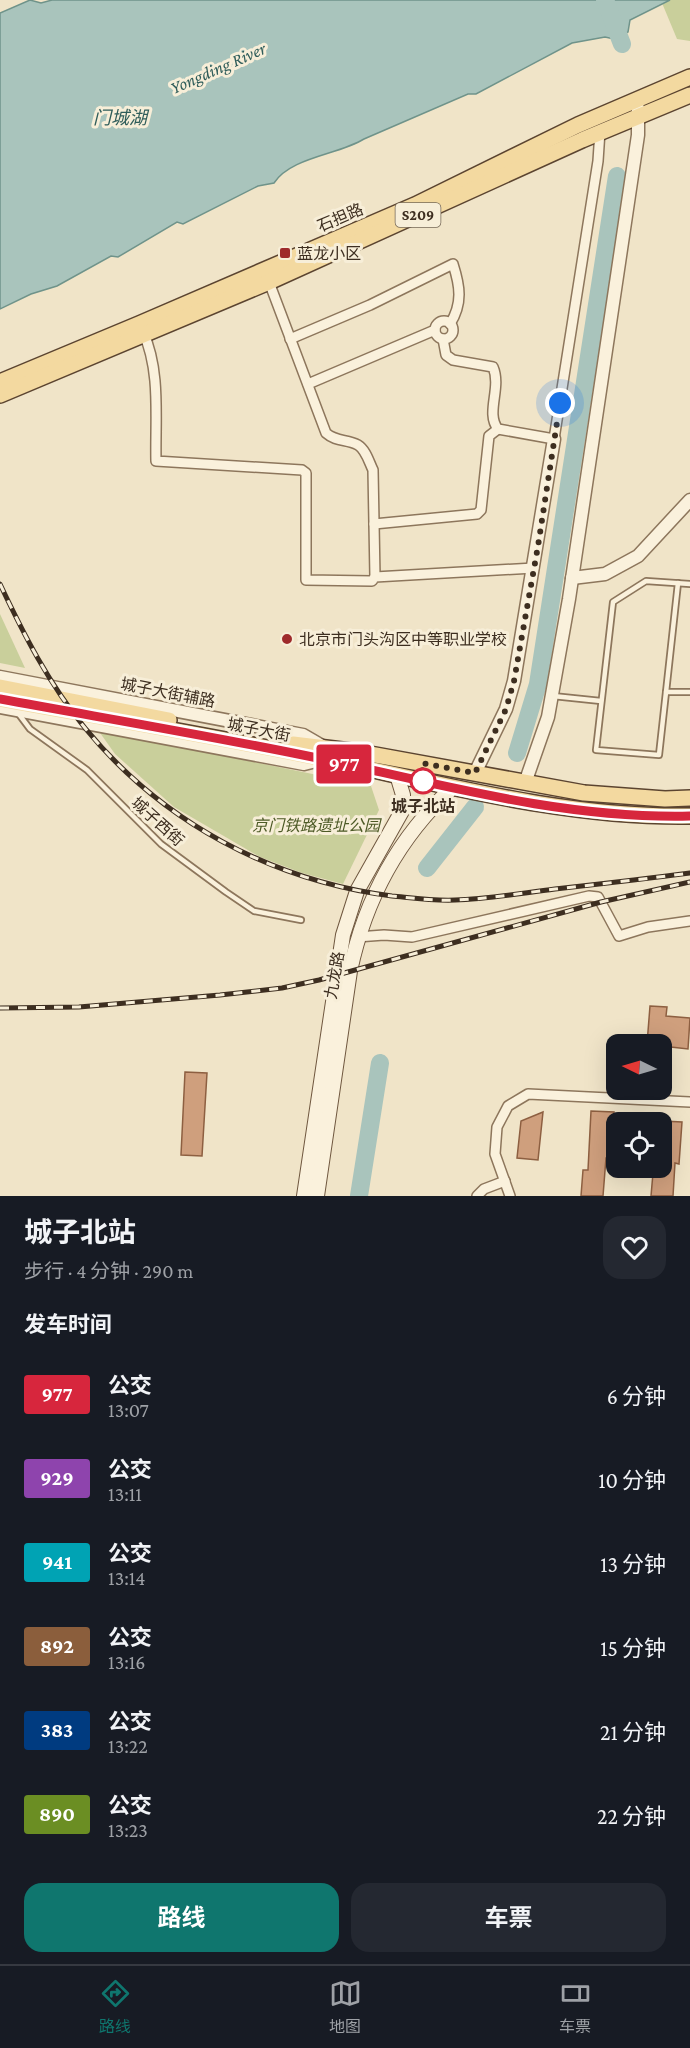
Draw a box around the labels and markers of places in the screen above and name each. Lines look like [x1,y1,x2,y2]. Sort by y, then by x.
place label: 蓝龙小区 [297,245,361,262]
marker: 蓝龙小区 [278,246,292,260]
place label: 北京市门头沟区中等职业学校 [299,631,507,648]
marker: 北京市门头沟区中等职业学校 [280,632,294,646]
marker: 城子北站 [410,768,436,794]
place label: 城子北站 [391,797,455,815]

